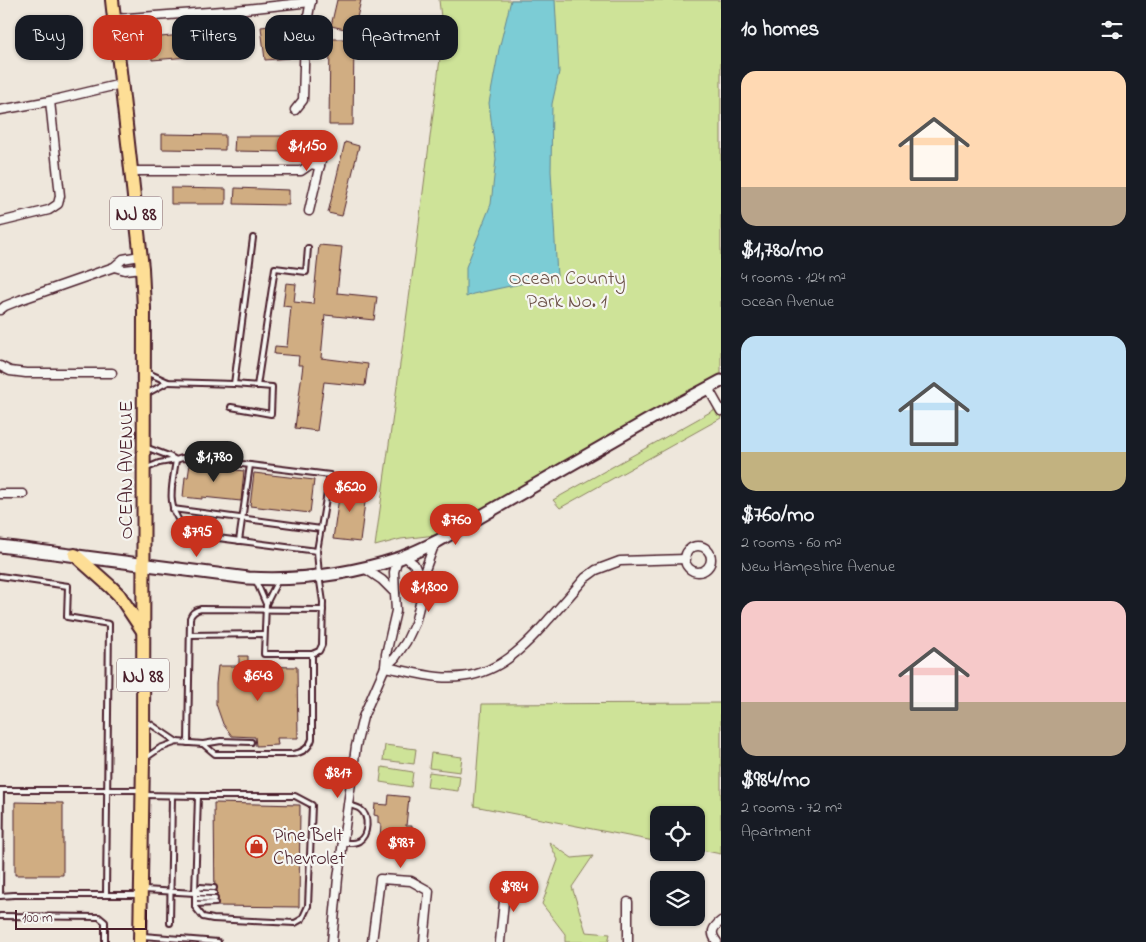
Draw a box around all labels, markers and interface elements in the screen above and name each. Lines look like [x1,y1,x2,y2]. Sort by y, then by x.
chip: Buy [15,15,83,60]
chip: Rent [93,15,162,60]
chip: Filters [172,15,255,60]
chip: New [265,15,333,60]
chip: Apartment [343,15,458,60]
text: 10 homes [741,15,819,45]
icon: filters [1098,16,1126,44]
icon: home [889,104,979,194]
pin: $1,150 [266,130,348,172]
text: $1,150 [288,134,326,158]
road number: NJ 88 [110,197,162,230]
text: $1,780/mo [741,236,823,266]
park label: Ocean County Park No. 1 [508,265,626,317]
text: 4 rooms · 124 m² [741,266,846,290]
text: Ocean Avenue [741,290,834,314]
icon: home [889,369,979,459]
street label: OCEAN AVENUE [113,400,142,540]
pin: $1,780 [173,440,255,483]
text: $1,780 [195,445,233,469]
pin: $620 [320,470,380,513]
text: $620 [334,475,366,499]
text: $760/mo [741,501,814,531]
pin: $760 [426,504,486,546]
text: $760 [441,508,471,532]
pin: $795 [167,516,227,558]
text: $795 [182,520,212,544]
text: 2 rooms · 60 m² [741,531,842,555]
text: New Hampshire Avenue [741,555,895,579]
pin: $1,800 [388,570,470,613]
text: $1,800 [410,575,448,599]
icon: home [889,634,979,724]
road number: NJ 88 [117,658,169,692]
pin: $643 [228,660,288,702]
text: $643 [243,664,273,688]
pin: $817 [308,756,368,799]
text: $817 [324,761,352,785]
text: $984/mo [741,766,810,796]
text: 2 rooms · 72 m² [741,796,842,820]
map controls [650,806,705,926]
button: locate [650,806,705,861]
text: Apartment [741,820,811,844]
place label: Pine Belt Chevrolet [273,822,345,874]
pin: $987 [371,826,431,869]
text: $987 [387,831,415,855]
shop icon: Pine Belt Chevrolet [245,834,269,858]
pin: $984 [484,870,544,913]
button: layers [650,871,705,926]
text: $984 [500,875,528,899]
scale bar [15,907,148,930]
text: 100 m [22,908,53,929]

